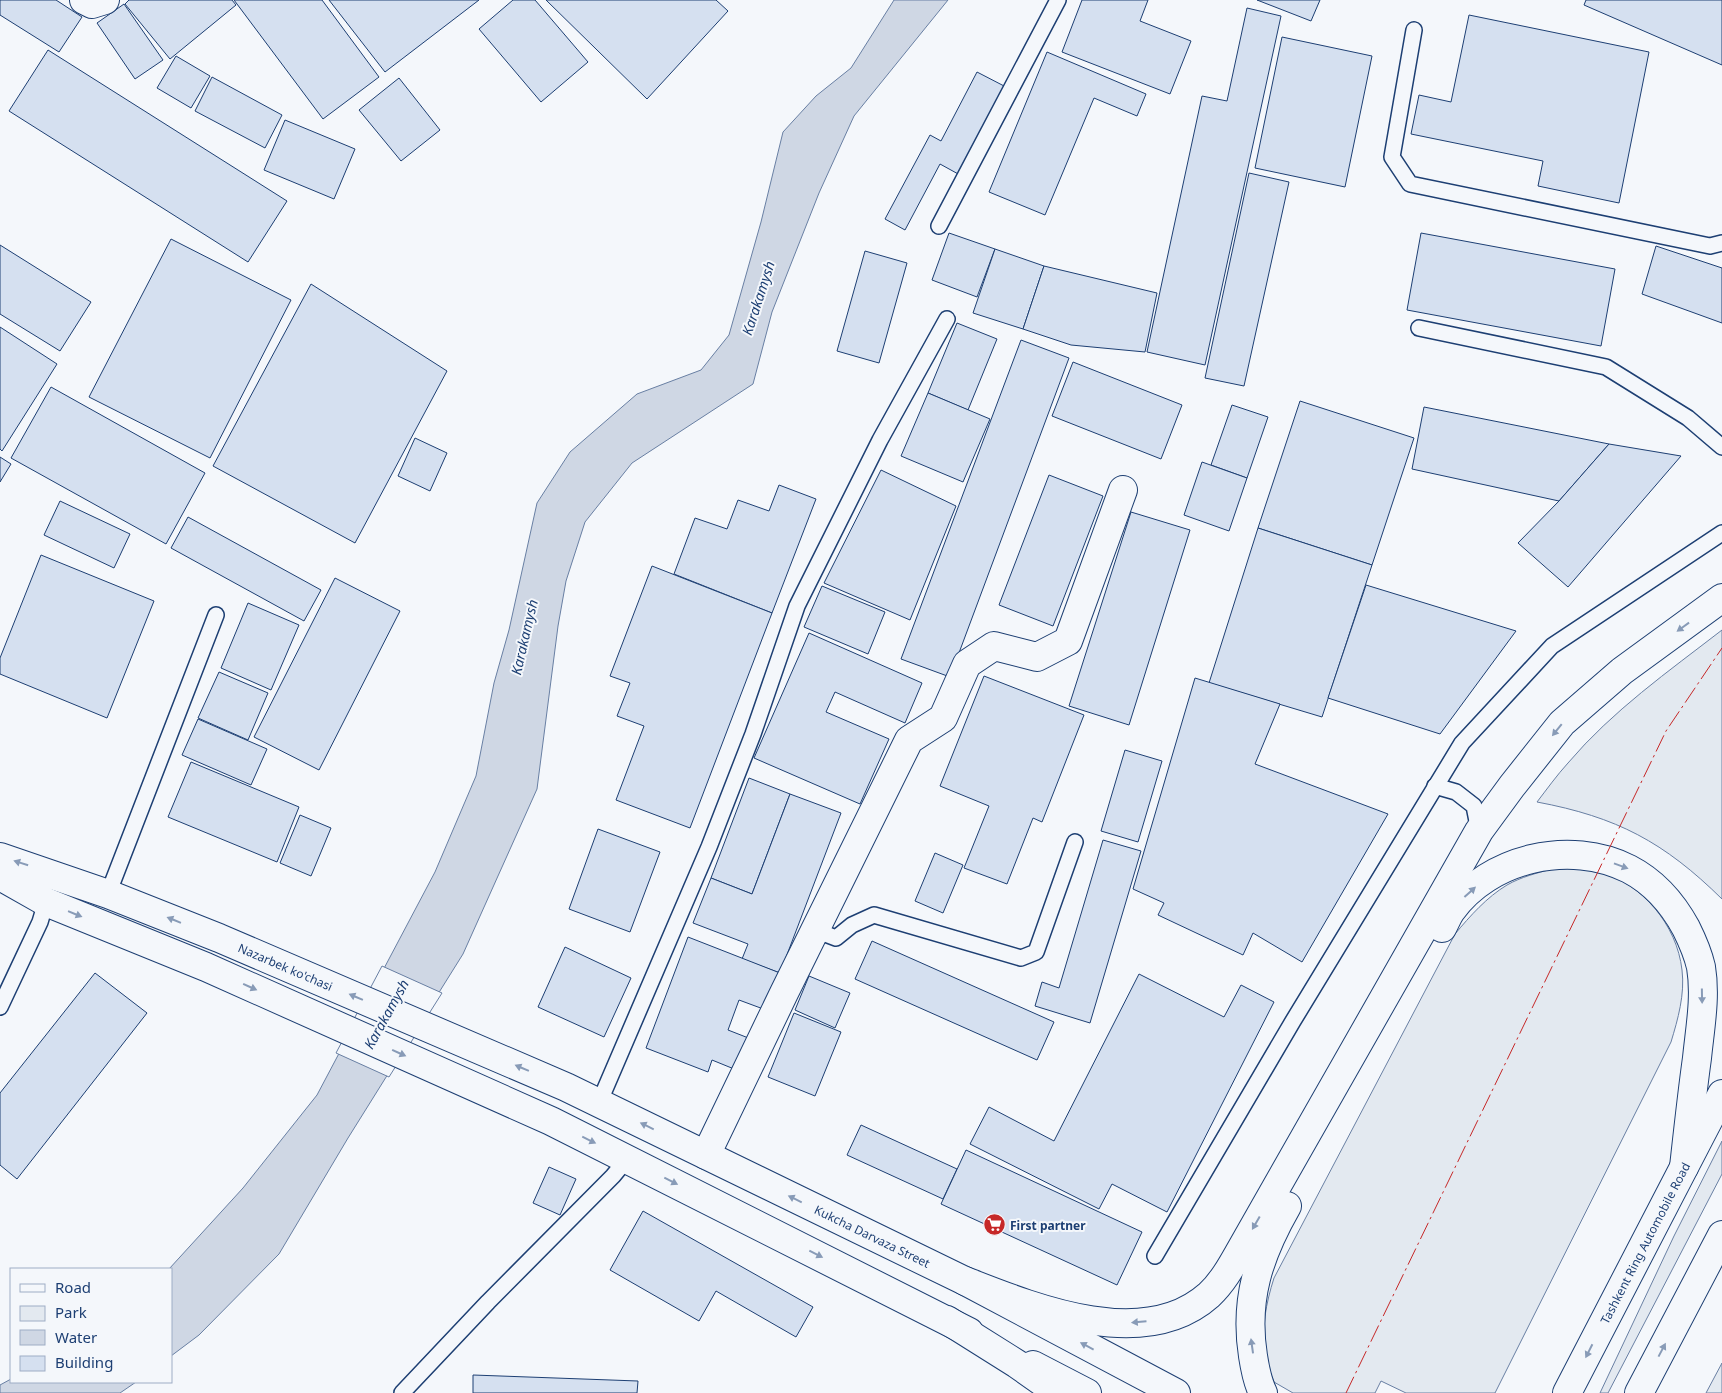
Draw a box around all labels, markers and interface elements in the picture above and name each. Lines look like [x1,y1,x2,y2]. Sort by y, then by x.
water label: Karakamysh [737,259,779,337]
water label: Karakamysh [506,597,542,677]
one-way arrow [1676,621,1689,631]
one-way arrow [1552,723,1563,736]
one-way arrow [14,859,29,867]
one-way arrow [1614,862,1629,870]
one-way arrow [1463,887,1476,898]
one-way arrow [67,911,82,918]
one-way arrow [166,916,181,924]
street label: Nazarbek ko'chasi [236,939,335,994]
water label: Karakamysh [359,976,413,1052]
one-way arrow [243,983,257,991]
one-way arrow [1698,988,1706,1004]
one-way arrow [349,992,363,1000]
one-way arrow [392,1049,406,1057]
one-way arrow [515,1063,529,1071]
one-way arrow [640,1122,654,1130]
one-way arrow [582,1136,596,1144]
street label: Tashkent Ring Automobile Road [1596,1159,1694,1327]
one-way arrow [663,1177,678,1185]
one-way arrow [788,1195,802,1203]
street label: Kukcha Darvaza Street [812,1201,934,1272]
supermarket icon: First partner [982,1213,1006,1237]
place label: First partner [1010,1217,1086,1234]
one-way arrow [1252,1217,1261,1230]
one-way arrow [808,1250,823,1258]
legend [10,1268,172,1383]
text: Road [55,1277,91,1297]
text: Park [55,1302,87,1322]
one-way arrow [1131,1318,1147,1326]
text: Water [55,1327,97,1347]
one-way arrow [1247,1337,1255,1353]
one-way arrow [1080,1342,1094,1350]
one-way arrow [1585,1343,1593,1358]
one-way arrow [1658,1343,1666,1357]
text: Building [55,1352,113,1372]

